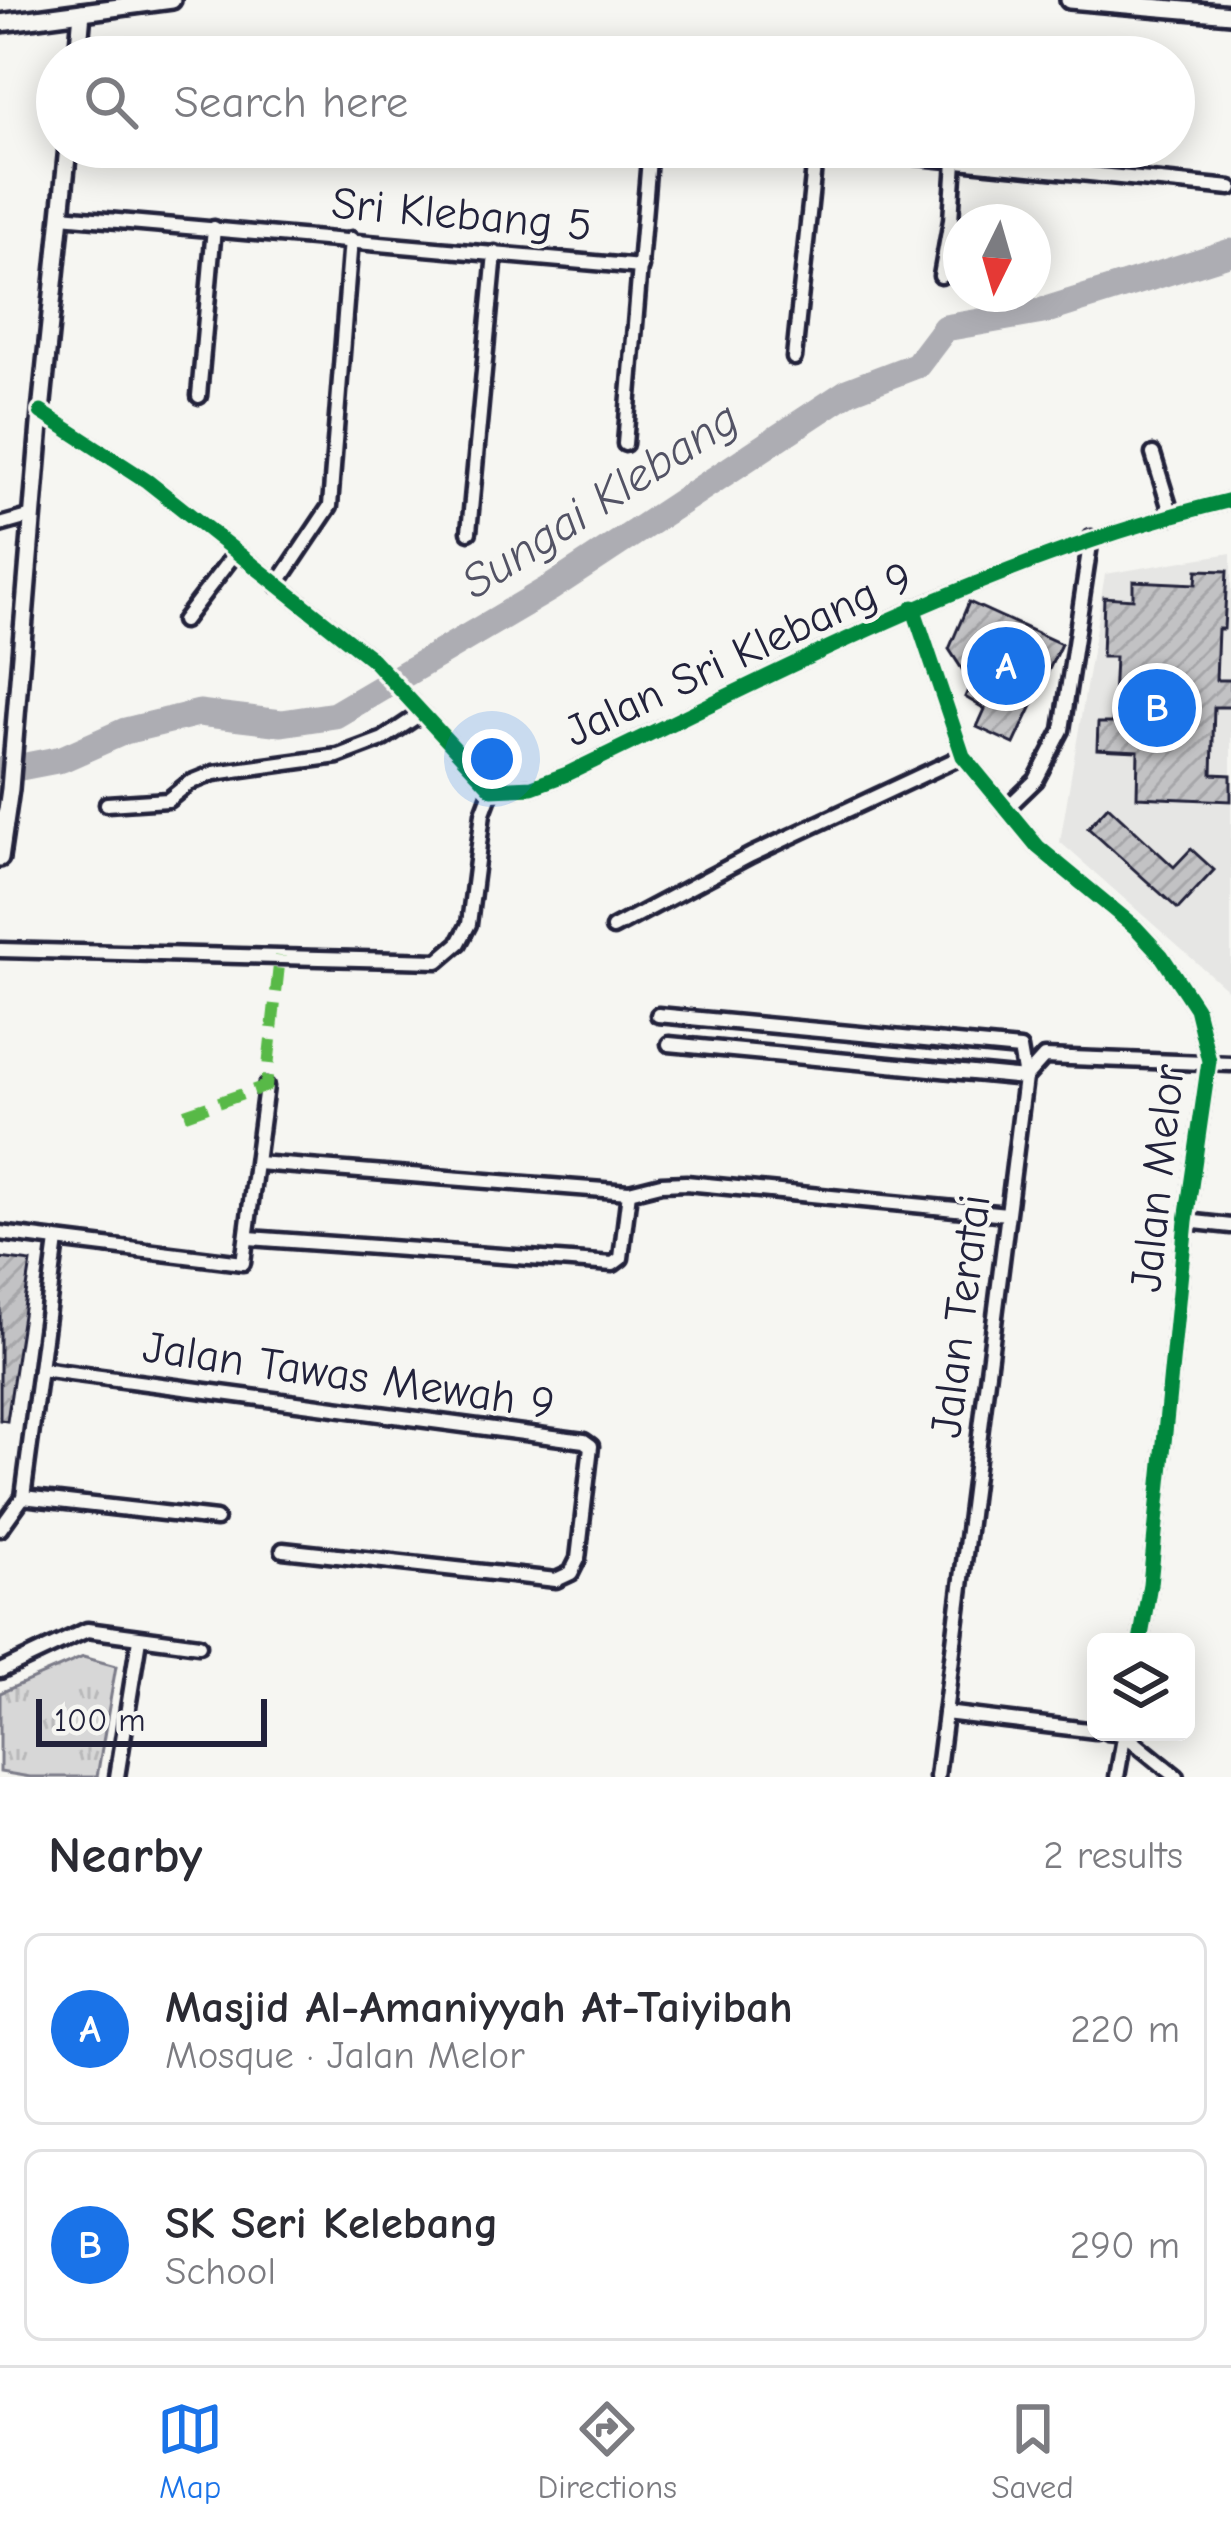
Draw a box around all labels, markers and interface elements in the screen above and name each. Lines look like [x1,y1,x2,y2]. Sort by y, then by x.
search box [36,36,1195,168]
icon: search [78,69,144,135]
text: Search here [174,76,408,128]
street label: Sri Klebang 5 [330,177,594,251]
north arrow [943,204,1051,312]
water label: Sungai Klebang [451,391,748,610]
street label: Jalan Sri Klebang 9 [556,551,920,757]
pin: A [967,621,1045,711]
pin: B [1118,663,1196,753]
your location [462,729,522,789]
street label: Jalan Melor [1119,1062,1195,1294]
street label: Jalan Teratai [919,1192,1001,1441]
street label: Jalan Tawas Mewah 9 [140,1320,558,1430]
map controls [1087,1633,1195,1741]
button: layers [1087,1633,1195,1741]
scale bar [36,1693,267,1746]
text: 100 m [54,1701,146,1739]
text: Nearby [48,1826,202,1885]
text: 2 results [1043,1833,1183,1878]
text: Masjid Al-Amaniyyah At-Taiyibah [165,1981,793,2033]
text: A [79,2007,101,2052]
text: 220 m [1070,2007,1180,2052]
text: Mosque · Jalan Melor [165,2033,525,2078]
text: SK Seri Kelebang [165,2197,498,2249]
text: B [78,2223,102,2268]
text: 290 m [1070,2223,1180,2268]
text: School [165,2249,276,2294]
tab: Map [157,2396,223,2506]
tab: Directions [538,2396,677,2506]
tab: Saved [991,2396,1074,2506]

